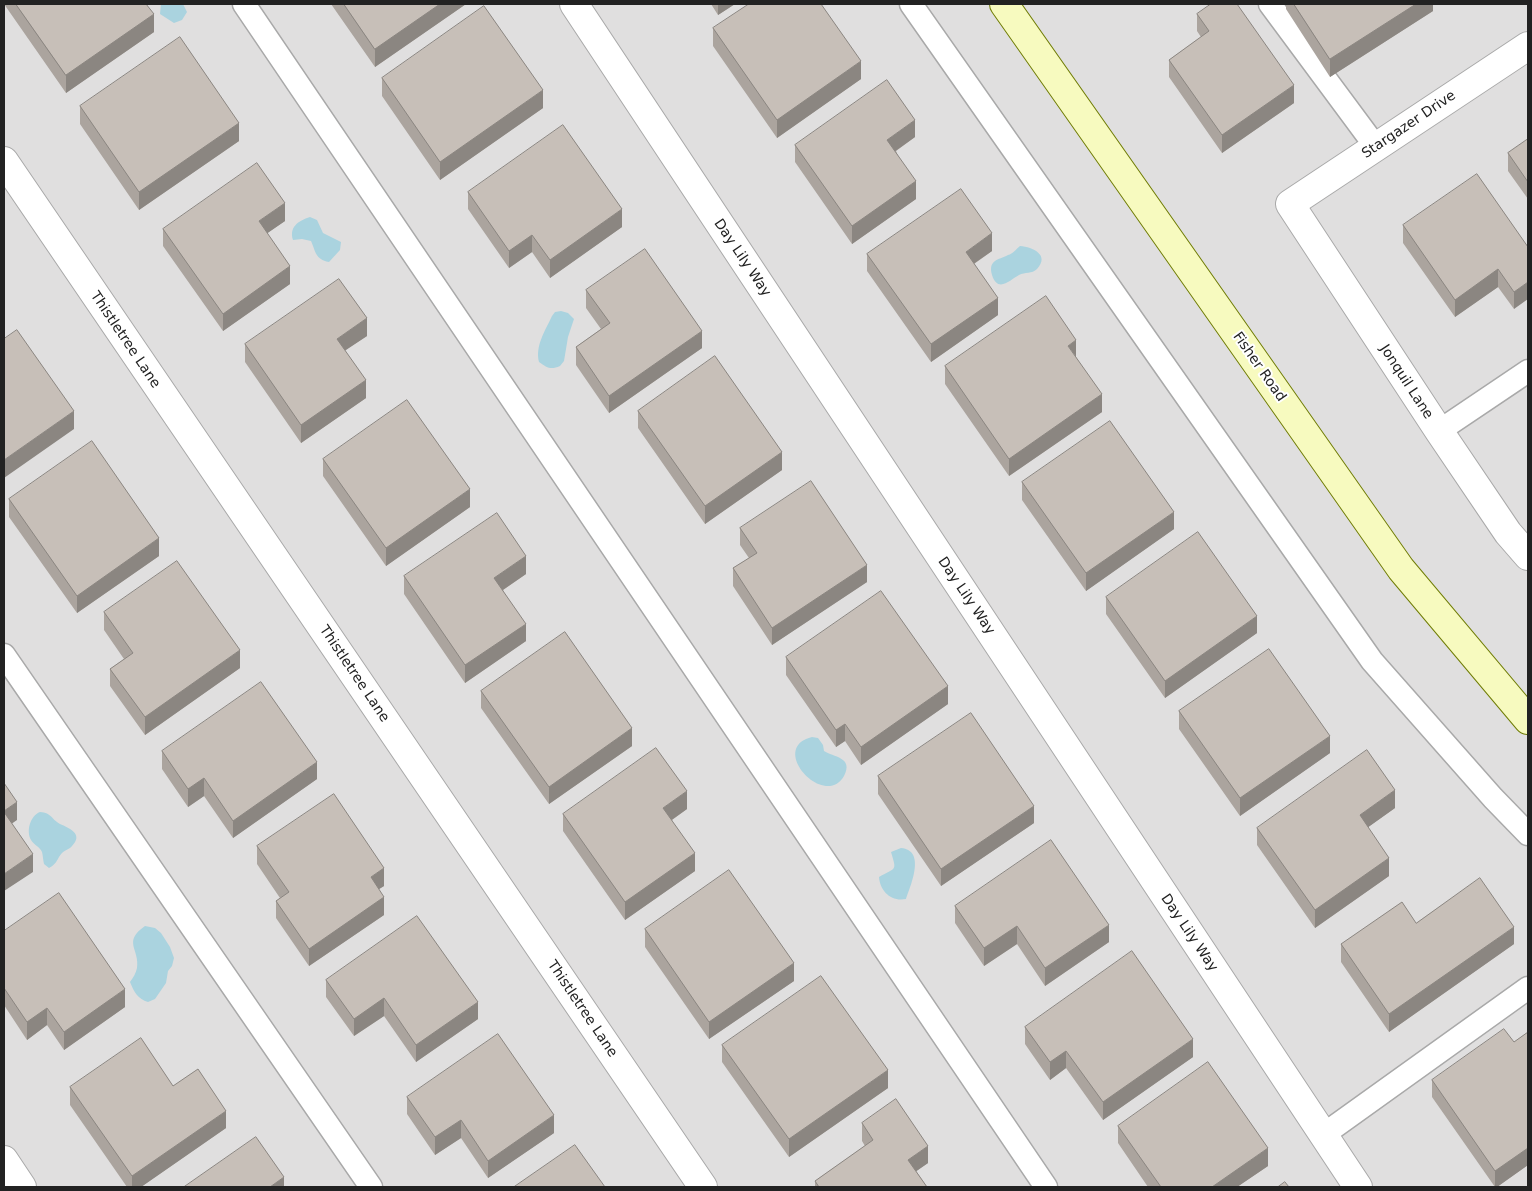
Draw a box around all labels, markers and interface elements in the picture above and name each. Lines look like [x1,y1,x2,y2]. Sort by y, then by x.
street label: Stargazer Drive [1359,87,1459,163]
street label: Day Lily Way [710,216,774,300]
street label: Thistletree Lane [86,288,164,392]
street label: Fisher Road [1229,329,1289,405]
street label: Jonquil Lane [1376,342,1436,422]
street label: Day Lily Way [934,554,998,638]
street label: Thistletree Lane [315,622,393,726]
street label: Day Lily Way [1157,891,1221,975]
street label: Thistletree Lane [543,957,621,1061]

